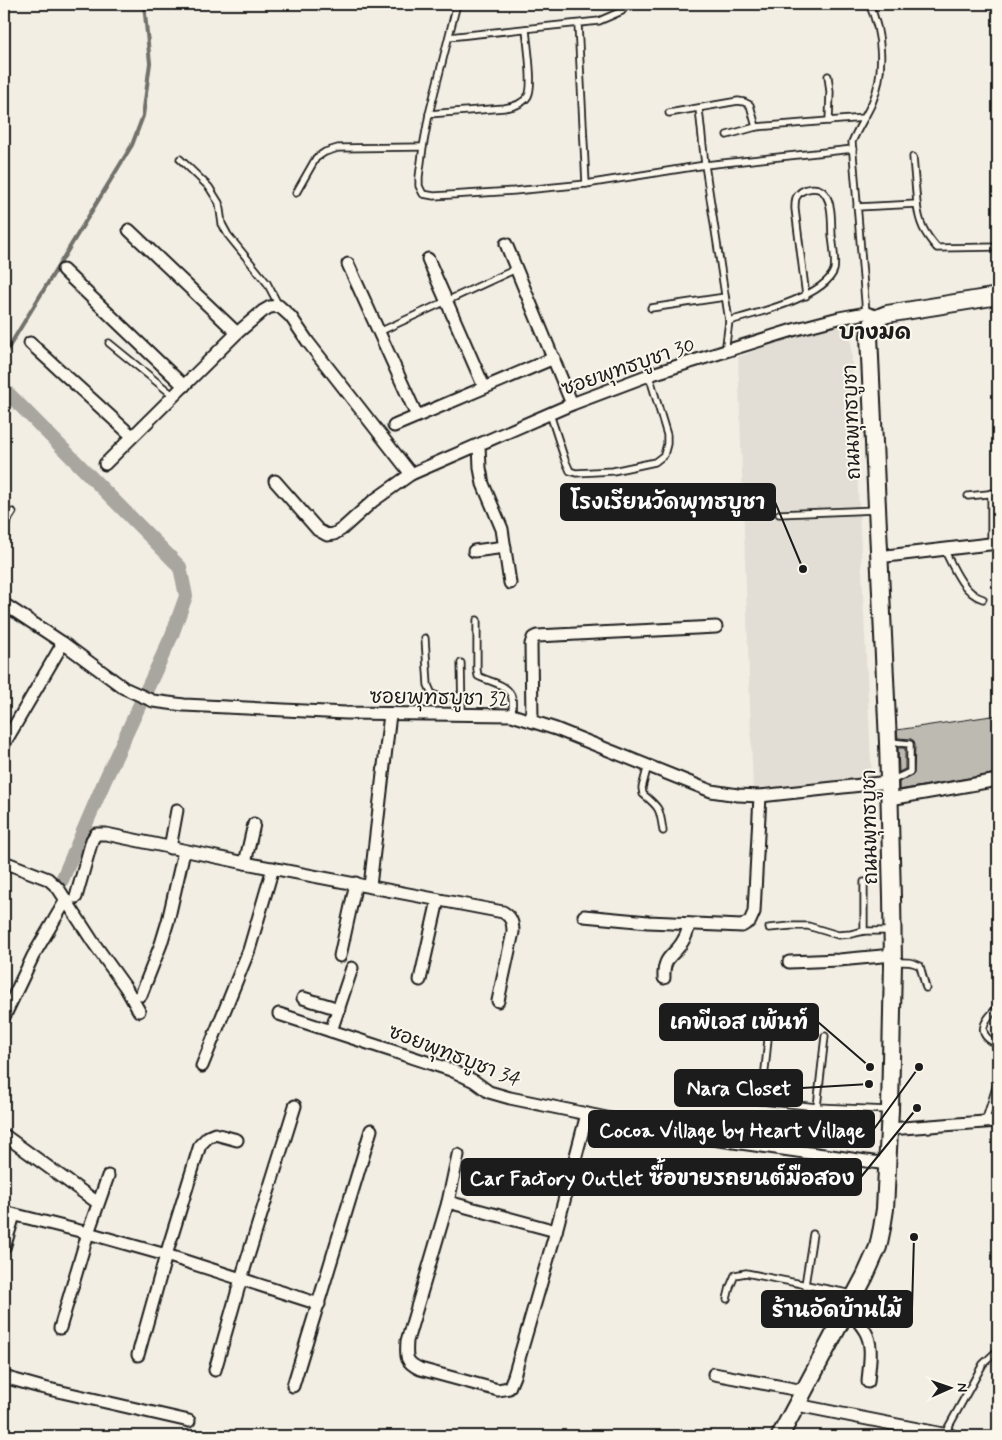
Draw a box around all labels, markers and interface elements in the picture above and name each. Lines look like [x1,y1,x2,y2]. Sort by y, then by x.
district label: บางมด [839,319,911,347]
street label: ซอยพุทธบูชา 30 [558,332,699,404]
street label: ถนนพุทธบูชา [837,364,869,480]
callout: โรงเรียนวัดพุทธบูชา [561,484,775,520]
text: โรงเรียนวัดพุทธบูชา [570,487,765,518]
street label: ซอยพุทธบูชา 32 [369,684,509,714]
street label: ถนนพุทธบูชา [856,769,886,885]
callout: เคพีเอส เพ้นท์ [660,1004,818,1040]
text: เคพีเอส เพ้นท์ [670,1007,808,1037]
street label: ซอยพุทธบูชา 34 [384,1019,525,1095]
callout: Nara Closet [675,1070,802,1106]
text: Nara Closet [687,1075,791,1103]
callout: Cocoa Village by Heart Village [589,1111,874,1147]
text: Cocoa Village by Heart Village [599,1117,865,1145]
text: Car Factory Outlet ซื้อขายรถยนต์มือสอง [469,1157,855,1193]
callout: Car Factory Outlet ซื้อขายรถยนต์มือสอง [462,1159,861,1195]
callout: ร้านอัดบ้านไม้ [762,1291,912,1327]
text: ร้านอัดบ้านไม้ [772,1295,903,1325]
north arrow [924,1362,974,1412]
text: N [953,1383,971,1393]

